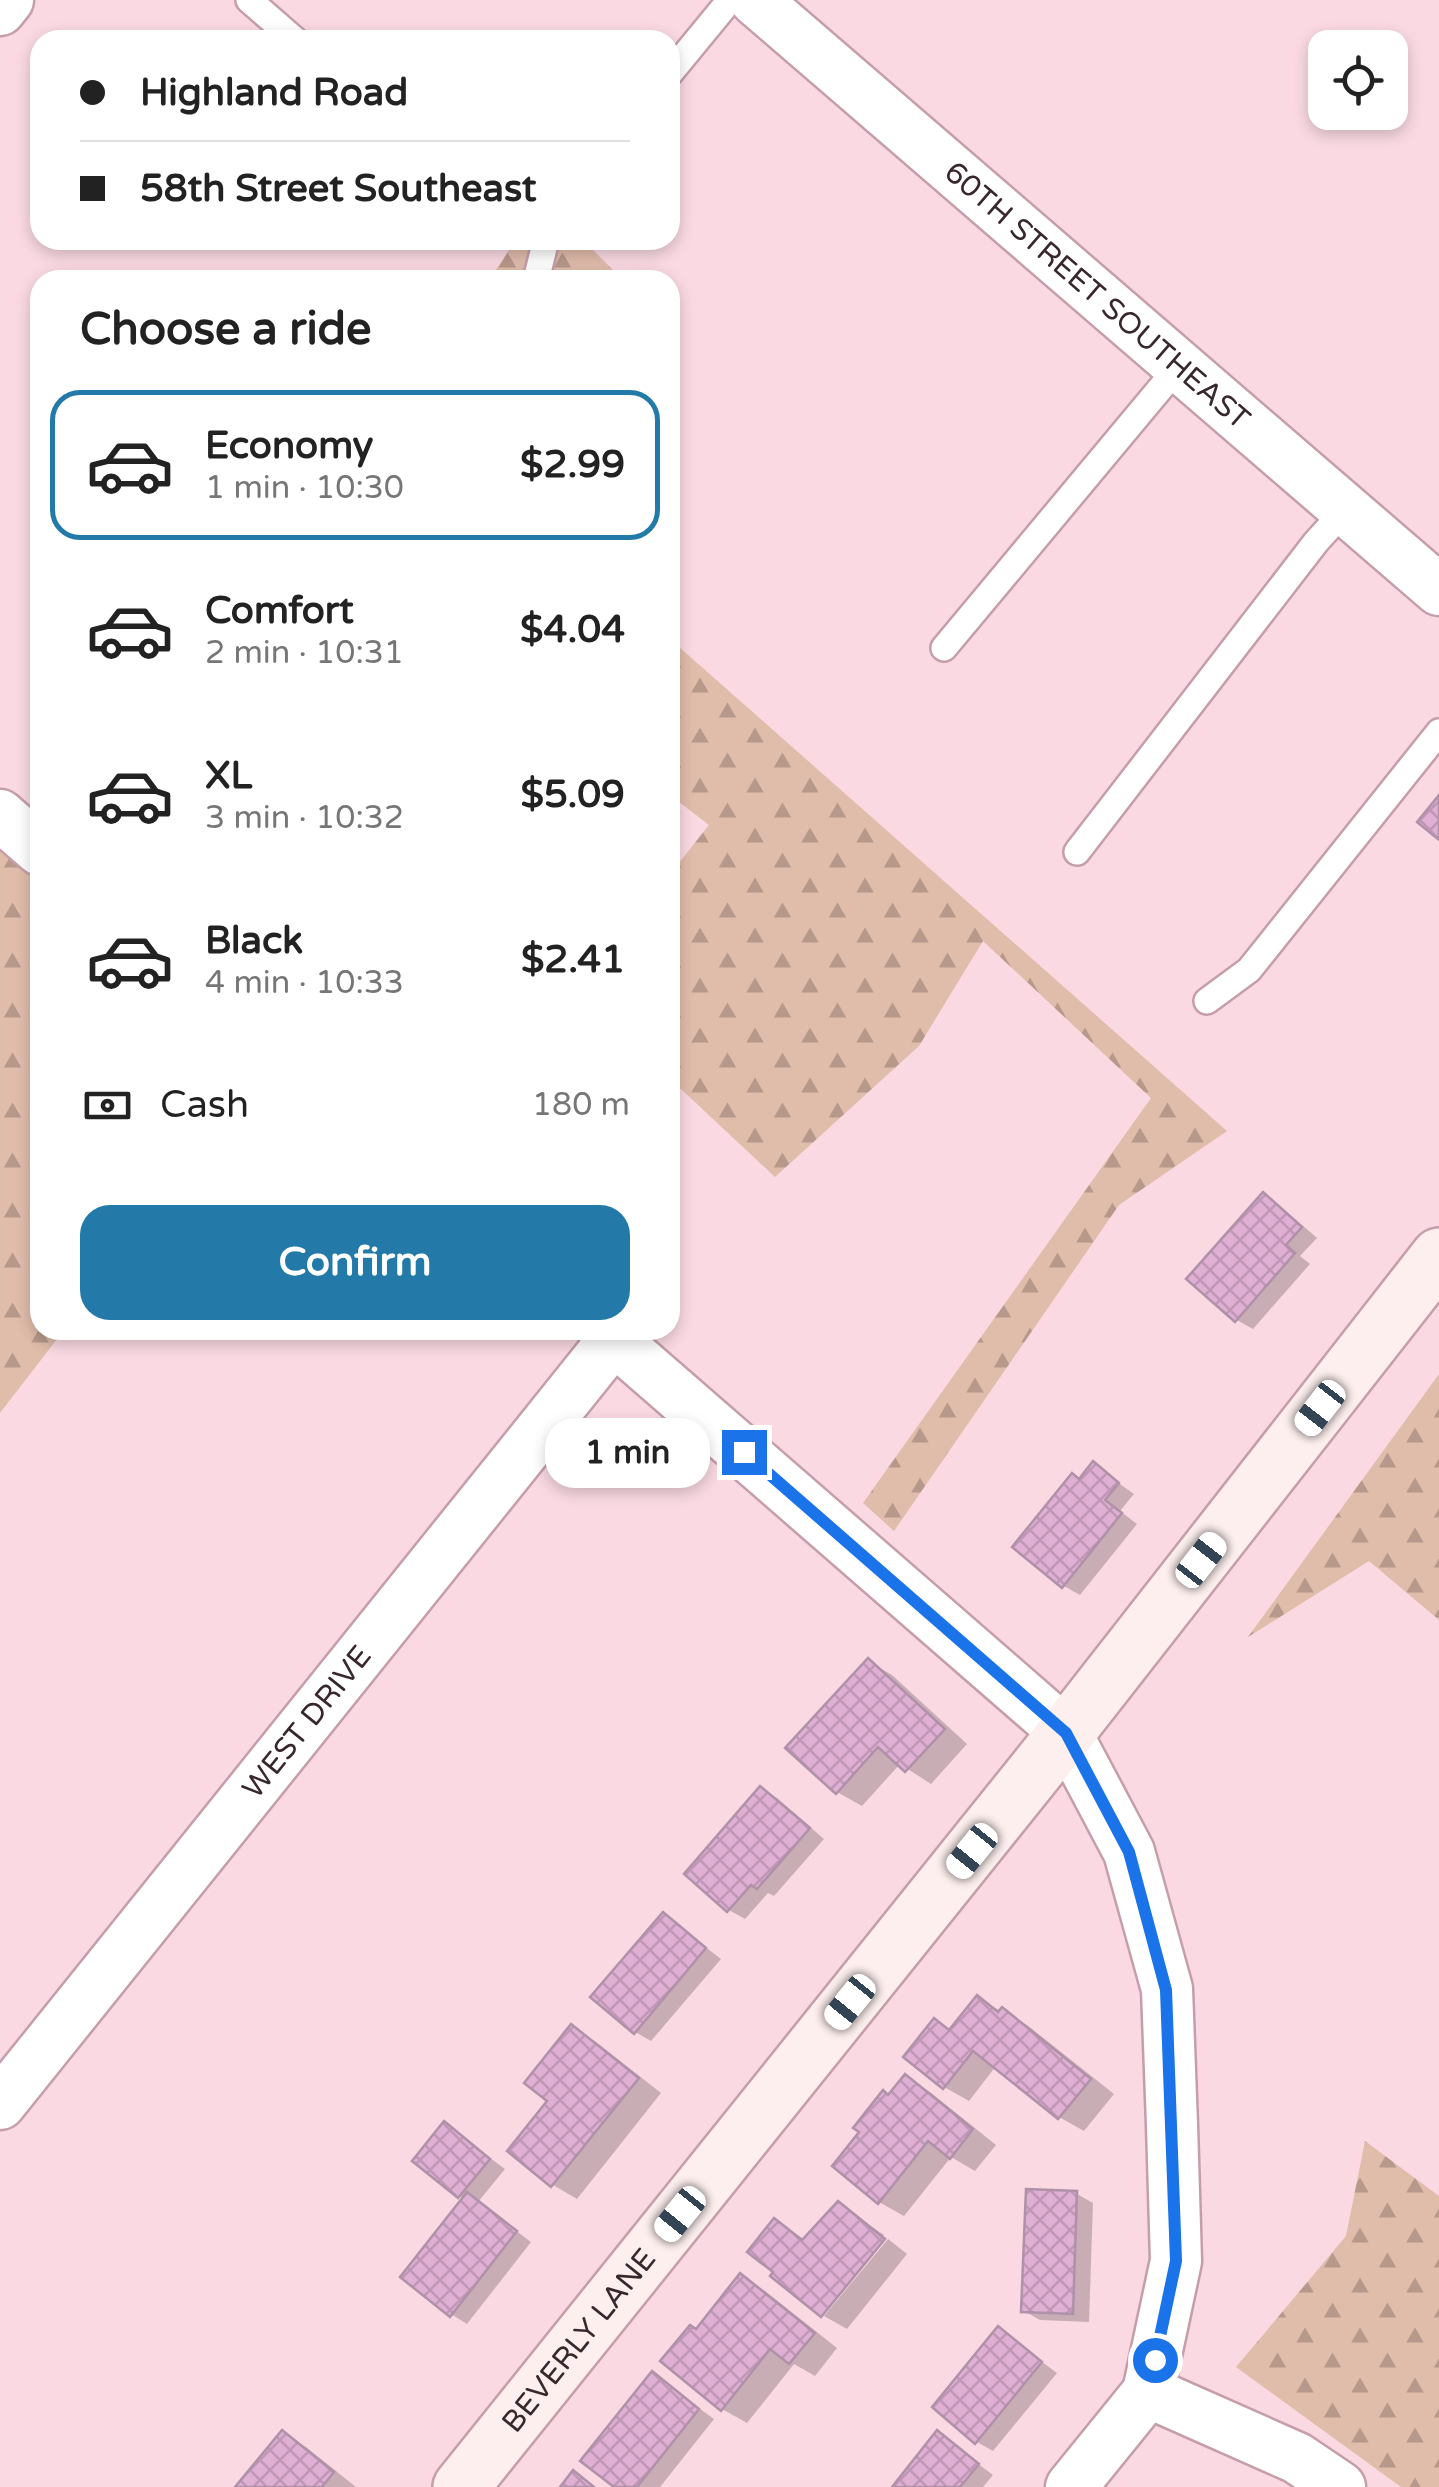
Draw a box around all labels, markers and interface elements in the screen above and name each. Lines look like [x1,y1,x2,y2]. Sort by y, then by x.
map controls [1308,30,1408,130]
button: locate [1308,30,1408,130]
text: Highland Road [140,70,408,116]
street label: 60TH STREET SOUTHEAST [937,153,1258,437]
text: 58th Street Southeast [140,166,537,212]
text: Choose a ride [80,303,371,357]
icon: car [85,420,175,510]
text: Economy [205,423,373,469]
text: $2.99 [520,442,625,488]
text: 1 min · 10:30 [205,469,404,507]
icon: car [85,585,175,675]
text: Comfort [205,588,354,634]
text: $4.04 [520,607,625,653]
text: 2 min · 10:31 [205,634,404,672]
icon: car [85,750,175,840]
text: XL [205,753,252,799]
text: $5.09 [520,772,625,818]
text: 3 min · 10:32 [205,799,404,837]
icon: car [85,915,175,1005]
text: Black [205,918,303,964]
text: $2.41 [521,937,625,983]
text: 4 min · 10:33 [205,964,404,1002]
icon: cash [80,1078,135,1133]
text: Cash [160,1082,249,1128]
text: 180 m [532,1086,630,1124]
button: Confirm [80,1205,630,1320]
car [1290,1375,1350,1441]
callout: 1 min [544,1417,709,1487]
route end [722,1430,767,1475]
text: 1 min [585,1434,670,1472]
car [1171,1527,1231,1593]
street label: WEST DRIVE [234,1638,379,1806]
car [941,1818,1003,1884]
car [819,1969,881,2035]
car [649,2181,711,2247]
street label: BEVERLY LANE [494,2241,664,2440]
route start [1133,2338,1178,2383]

